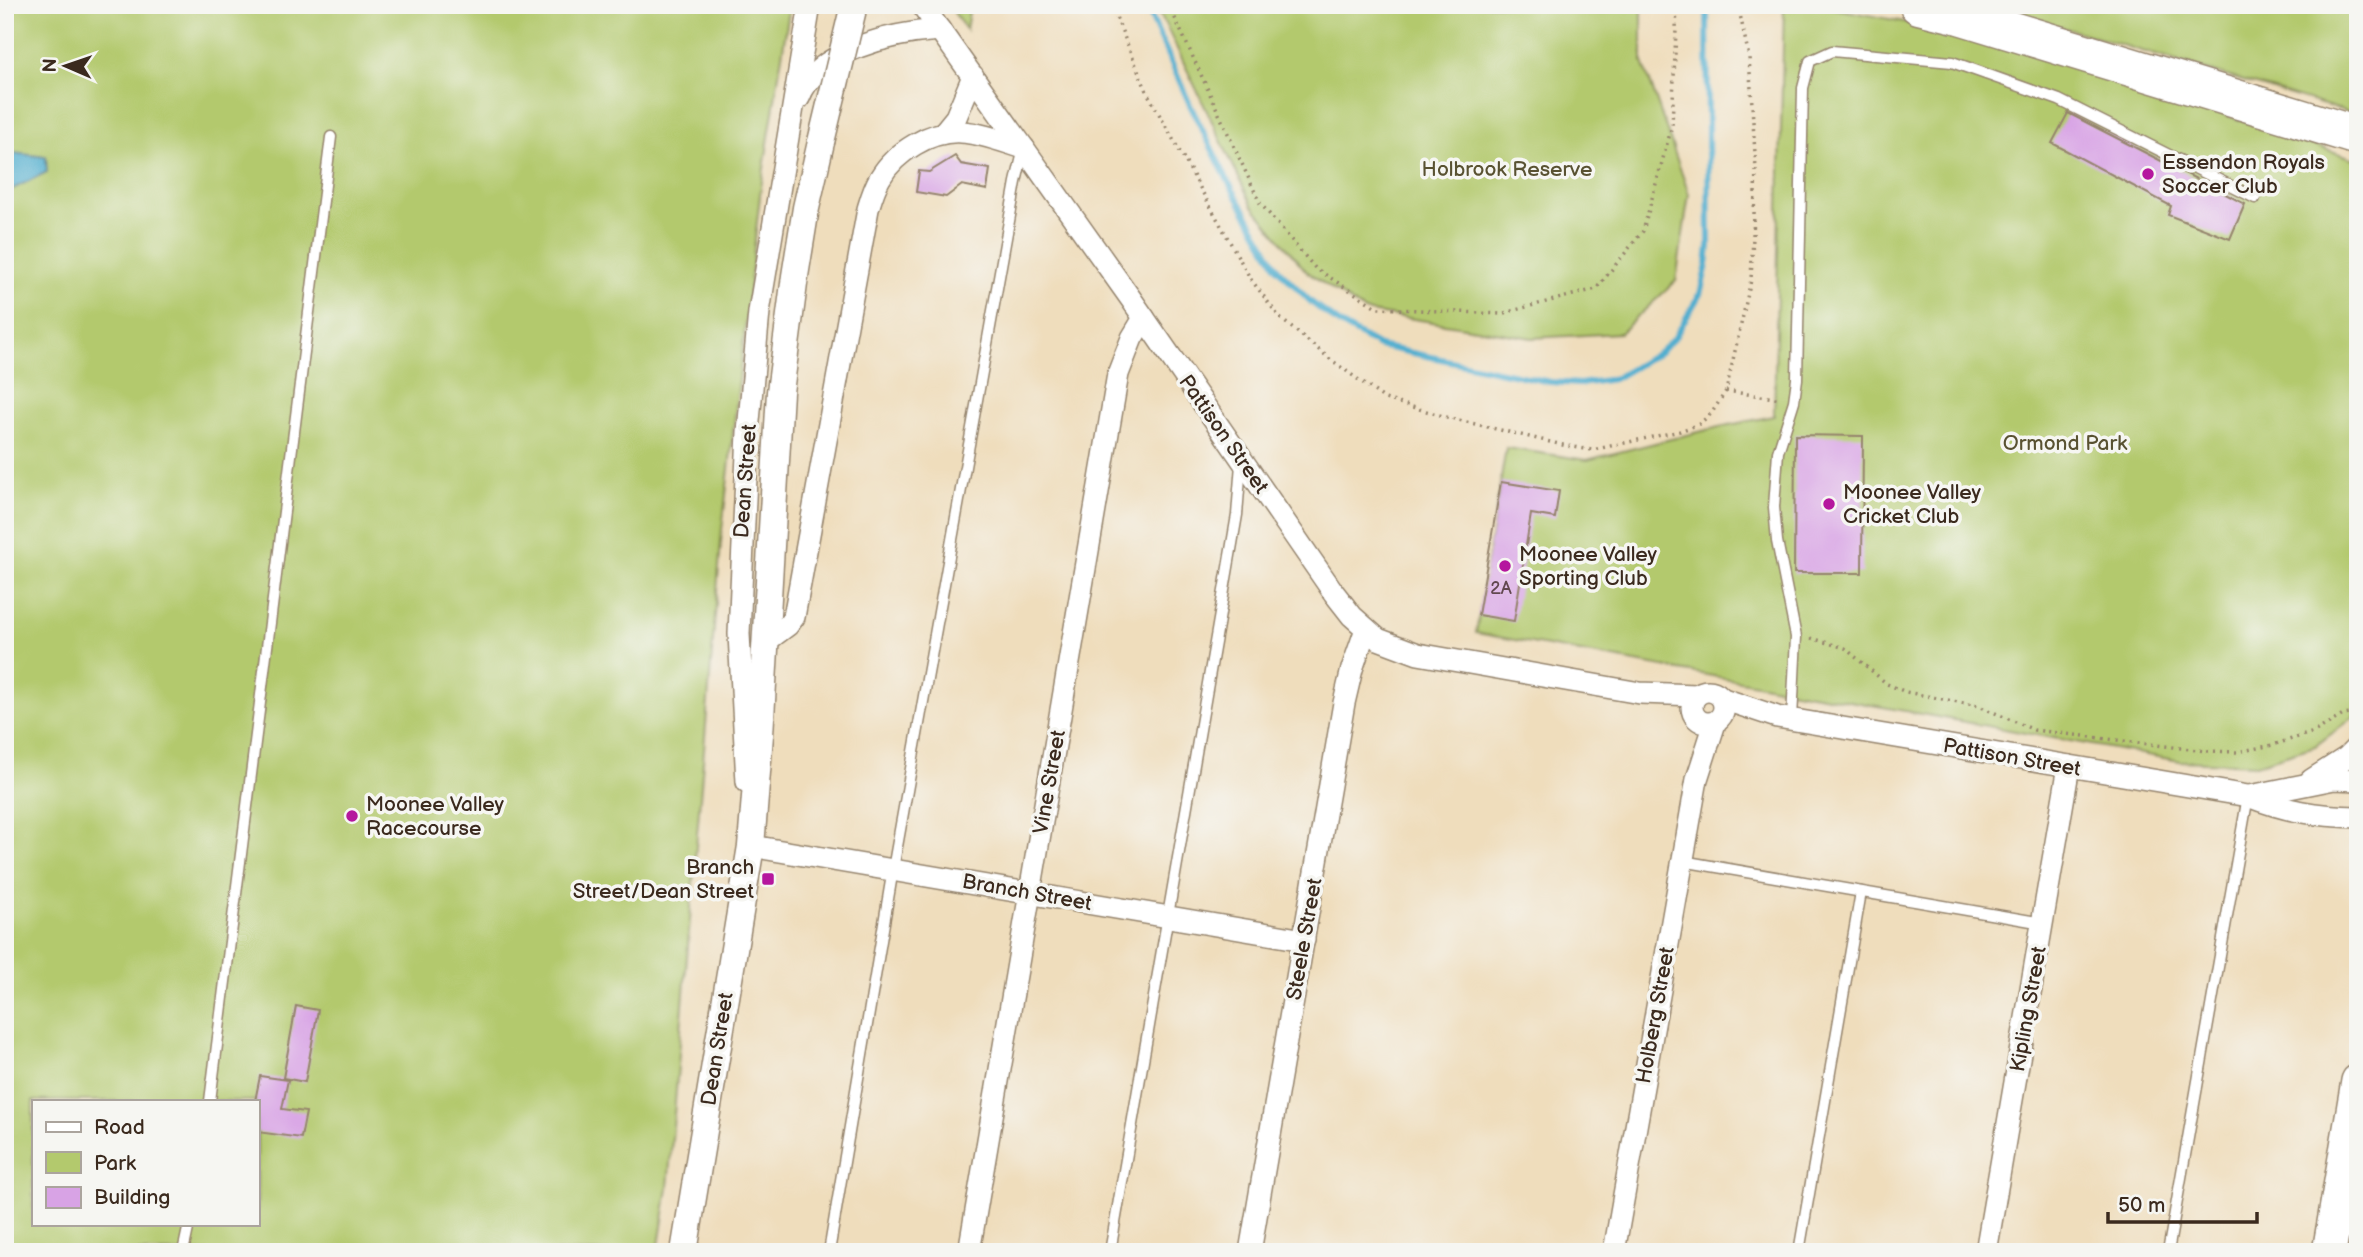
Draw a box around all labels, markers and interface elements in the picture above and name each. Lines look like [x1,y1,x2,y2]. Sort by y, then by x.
north arrow [32,32,102,102]
text: N [39,58,62,73]
place label: Essendon Royals Soccer Club [2162,150,2325,199]
park label: Holbrook Reserve [1422,157,1592,182]
marker: Essendon Royals Soccer Club [2140,166,2156,182]
street label: Pattison Street [1173,370,1274,499]
street label: Dean Street [729,423,762,539]
park label: Ormond Park [2003,431,2128,456]
place label: Moonee Valley Cricket Club [1843,480,1981,529]
marker: Moonee Valley Cricket Club [1821,496,1837,512]
place label: Moonee Valley Sporting Club [1519,542,1657,591]
marker: Moonee Valley Sporting Club [1497,558,1513,574]
house number: 2A [1490,578,1512,599]
street label: Vine Street [1028,728,1071,836]
street label: Pattison Street [1941,733,2083,782]
place label: Moonee Valley Racecourse [366,792,504,841]
marker: Moonee Valley Racecourse [344,808,360,824]
place label: Branch Street/Dean Street [573,855,755,904]
street label: Branch Street [960,869,1094,916]
marker: Branch Street/Dean Street [760,871,776,887]
street label: Steele Street [1281,876,1328,1002]
street label: Holberg Street [1631,944,1680,1085]
street label: Kipling Street [2005,944,2052,1074]
street label: Dean Street [696,990,739,1107]
legend [32,1100,259,1226]
text: Road [94,1115,145,1140]
text: Park [94,1151,137,1176]
scale bar [2108,1180,2256,1224]
text: Building [94,1185,170,1210]
text: 50 m [2118,1193,2165,1218]

